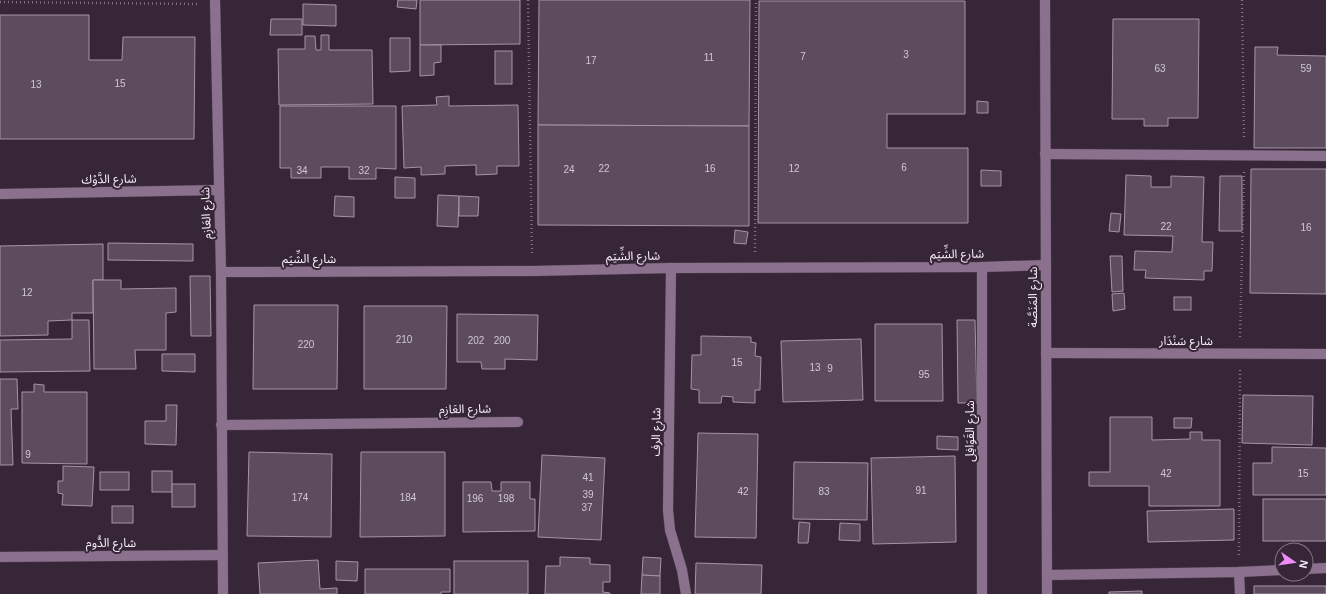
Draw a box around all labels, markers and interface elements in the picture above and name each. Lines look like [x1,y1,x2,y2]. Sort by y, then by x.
house number: 3 [903,49,909,60]
house number: 7 [800,51,806,62]
house number: 11 [704,52,715,63]
house number: 17 [585,55,597,66]
house number: 63 [1154,63,1166,74]
house number: 59 [1300,63,1312,74]
house number: 15 [114,78,126,89]
house number: 13 [30,79,42,90]
house number: 6 [901,162,907,173]
house number: 22 [598,163,610,174]
house number: 16 [704,163,716,174]
house number: 12 [788,163,800,174]
house number: 24 [563,164,575,175]
house number: 34 [296,165,308,176]
house number: 32 [358,165,370,176]
street label: شارع الدَّوْك [81,171,137,188]
street label: شارع العَازِم [198,187,216,239]
house number: 22 [1160,221,1172,232]
house number: 16 [1300,222,1312,233]
street label: شارع الشِّيَم [930,244,984,263]
street label: شارع الشِّيَم [606,246,660,265]
street label: شارع الشِّيَم [282,249,336,268]
street label: شارع المَنَصَّة [1026,267,1042,327]
house number: 12 [21,287,33,298]
house number: 210 [396,334,413,345]
street label: شارع سَنْدَار [1158,334,1213,350]
house number: 202 [468,335,485,346]
house number: 200 [494,335,511,346]
house number: 220 [298,339,315,350]
house number: 15 [731,357,743,368]
house number: 13 [809,362,821,373]
house number: 9 [827,363,833,374]
house number: 95 [918,369,930,380]
street label: شارع القَوَافِل [963,400,979,462]
street label: شارع العَازِم [439,402,491,419]
street label: شارع الرف [649,407,665,457]
house number: 9 [25,449,31,460]
house number: 42 [1160,468,1172,479]
house number: 15 [1297,468,1309,479]
house number: 41 [582,472,594,483]
house number: 91 [915,485,927,496]
house number: 42 [737,486,749,497]
house number: 83 [818,486,830,497]
house number: 39 [582,489,594,500]
house number: 174 [292,492,309,503]
house number: 184 [400,492,417,503]
house number: 196 [467,493,484,504]
house number: 198 [498,493,515,504]
house number: 37 [581,502,593,513]
street label: شارع الدُّوم [86,535,136,552]
north arrow [1274,542,1314,582]
text: N [1297,559,1310,570]

